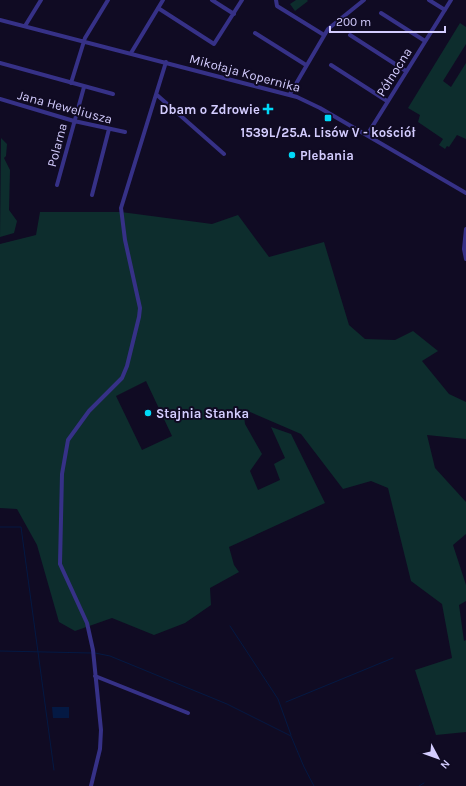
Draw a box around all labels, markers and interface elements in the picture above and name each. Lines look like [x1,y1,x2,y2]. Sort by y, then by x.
scale bar [330,8,445,34]
text: 200 m [336,15,371,29]
street label: Północna [373,45,415,99]
street label: Mikołaja Kopernika [188,51,302,95]
street label: Jana Heweliusza [16,87,114,127]
place label: Dbam o Zdrowie [160,102,260,117]
marker: Dbam o Zdrowie [263,104,273,114]
marker: 1539L/25.A. Lisów V - kościół [323,113,333,123]
street label: Polarna [44,121,70,169]
place label: 1539L/25.A. Lisów V - kościół [241,125,415,140]
place label: Plebania [300,148,354,163]
marker: Plebania [287,150,297,160]
place label: Stajnia Stanka [156,406,249,421]
marker: Stajnia Stanka [143,408,153,418]
north arrow [418,738,458,778]
text: N [438,757,453,771]

